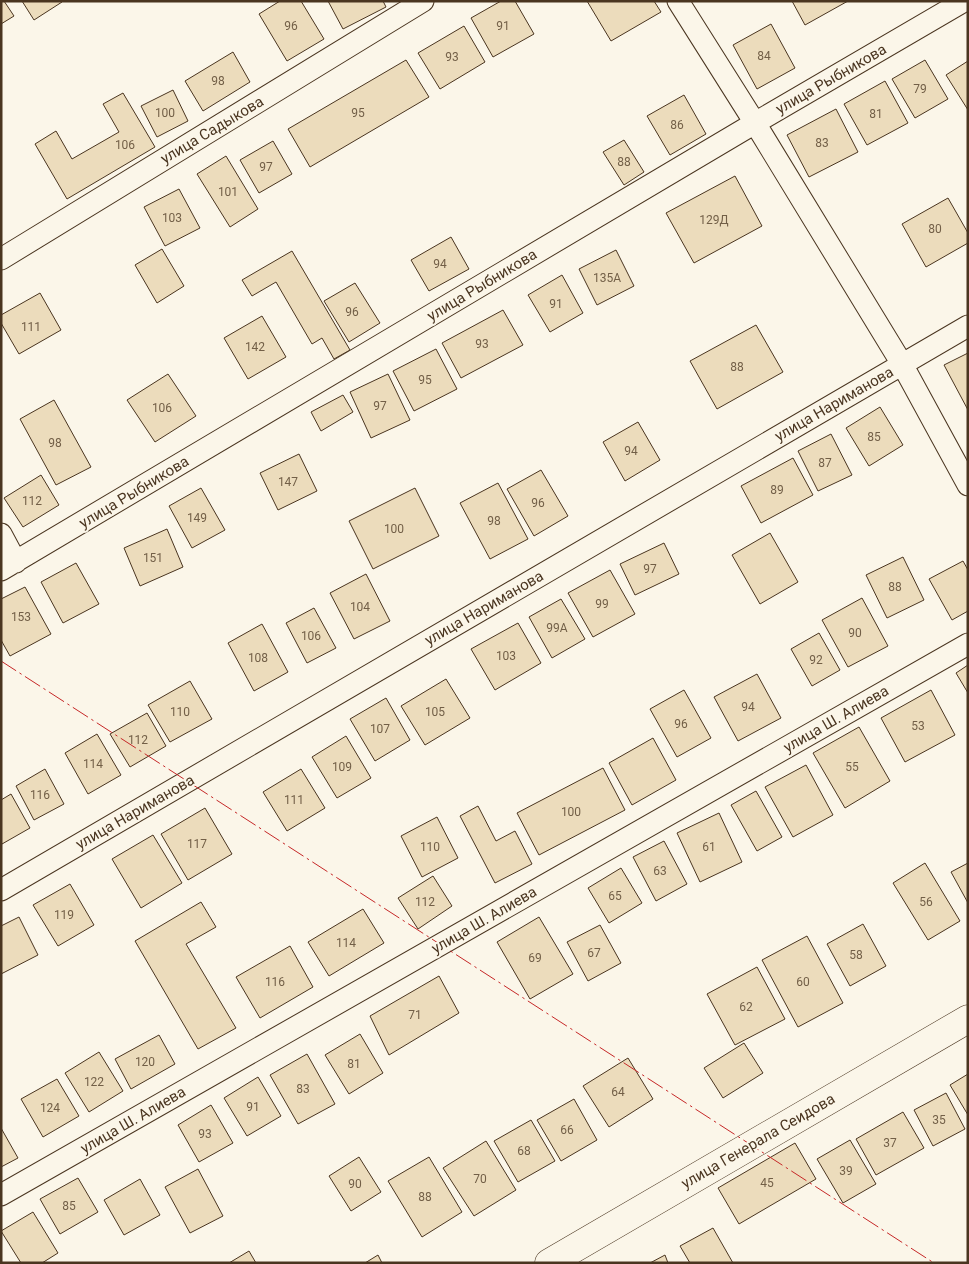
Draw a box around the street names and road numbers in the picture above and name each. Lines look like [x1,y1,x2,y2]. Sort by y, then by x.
street label: улица Рыбникова [772,40,890,118]
street label: улица Садыкова [157,92,267,168]
street label: улица Рыбникова [424,245,540,325]
street label: улица Нариманова [771,363,897,445]
street label: улица Рыбникова [76,452,192,532]
street label: улица Нариманова [421,567,547,649]
street label: улица Ш. Алиева [780,682,892,756]
street label: улица Нариманова [72,771,198,853]
street label: улица Ш. Алиева [428,883,540,957]
street label: улица Ш. Алиева [77,1083,189,1157]
street label: улица Генерала Сеидова [678,1090,838,1192]

